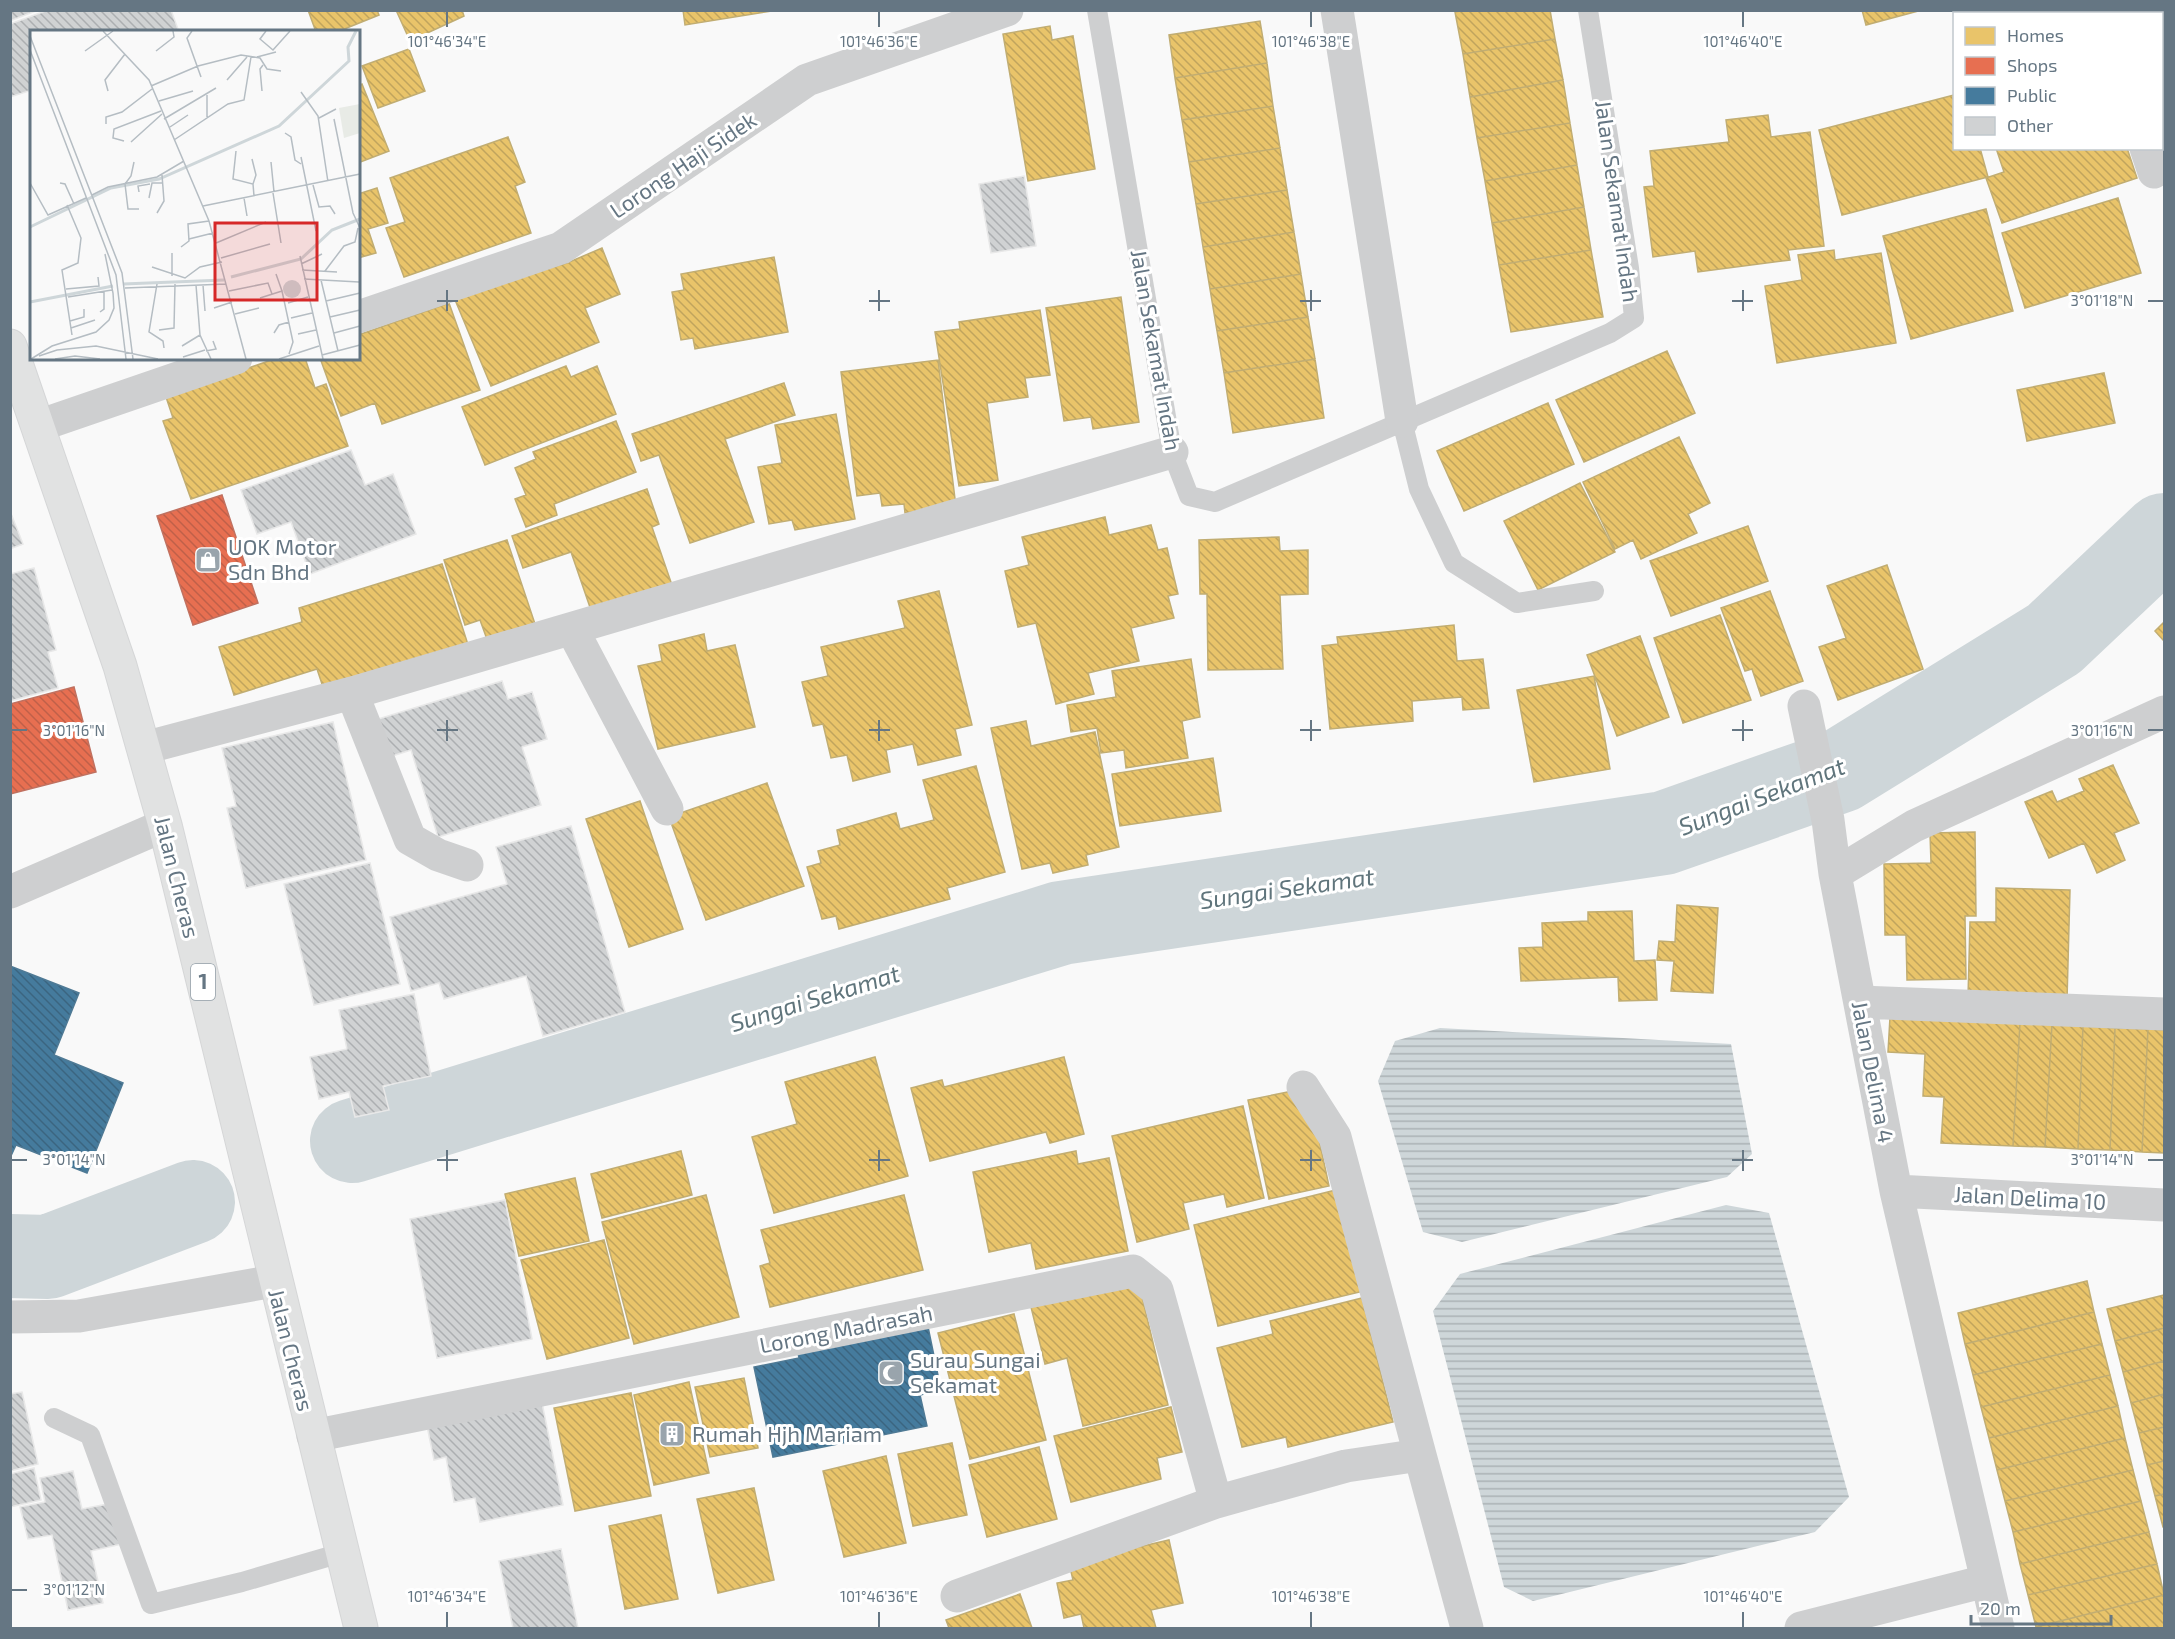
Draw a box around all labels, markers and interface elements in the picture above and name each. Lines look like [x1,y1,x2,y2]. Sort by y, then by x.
legend [1953,12,2163,150]
text: Homes [2007,24,2064,46]
inset map [30,30,360,360]
text: 101°46'34"E [408,32,486,50]
text: 101°46'36"E [840,32,918,50]
text: 101°46'38"E [1272,32,1350,50]
text: 101°46'40"E [1703,32,1783,50]
text: Shops [2007,54,2057,76]
text: Public [2007,84,2057,106]
street label: Jalan Sekamat Indah [1591,98,1645,304]
street label: Lorong Haji Sidek [604,106,761,224]
text: Other [2007,114,2053,136]
street label: Jalan Sekamat Indah [1126,247,1187,453]
text: 3°01'18"N [2071,291,2133,309]
place label: UOK Motor Sdn Bhd [228,533,337,584]
shop icon: UOK Motor Sdn Bhd [193,545,223,575]
text: 3°01'16"N [43,721,105,739]
text: 3°01'16"N [2071,721,2133,739]
water label: Sungai Sekamat [1674,750,1850,841]
street label: Jalan Cheras [150,813,206,941]
water label: Sungai Sekamat [1198,861,1377,914]
water label: Sungai Sekamat [726,958,904,1037]
road number: 1 [191,964,215,1000]
street label: Jalan Delima 4 [1847,999,1900,1145]
text: 3°01'14"N [43,1150,105,1168]
text: 3°01'14"N [2071,1150,2133,1168]
street label: Jalan Delima 10 [1953,1180,2107,1214]
street label: Jalan Cheras [264,1286,320,1414]
street label: Lorong Madrasah [757,1298,935,1358]
place label: Surau Sungai Sekamat [910,1346,1041,1397]
mosque icon: Surau Sungai Sekamat [876,1358,906,1388]
building icon: Rumah Hjh Mariam [657,1419,687,1449]
place label: Rumah Hjh Mariam [692,1420,882,1447]
text: 3°01'12"N [43,1580,105,1598]
text: 101°46'34"E [408,1587,486,1605]
text: 101°46'36"E [840,1587,918,1605]
text: 101°46'38"E [1272,1587,1350,1605]
text: 101°46'40"E [1703,1587,1783,1605]
scale bar [1971,1588,2110,1626]
text: 20 m [1980,1597,2021,1619]

